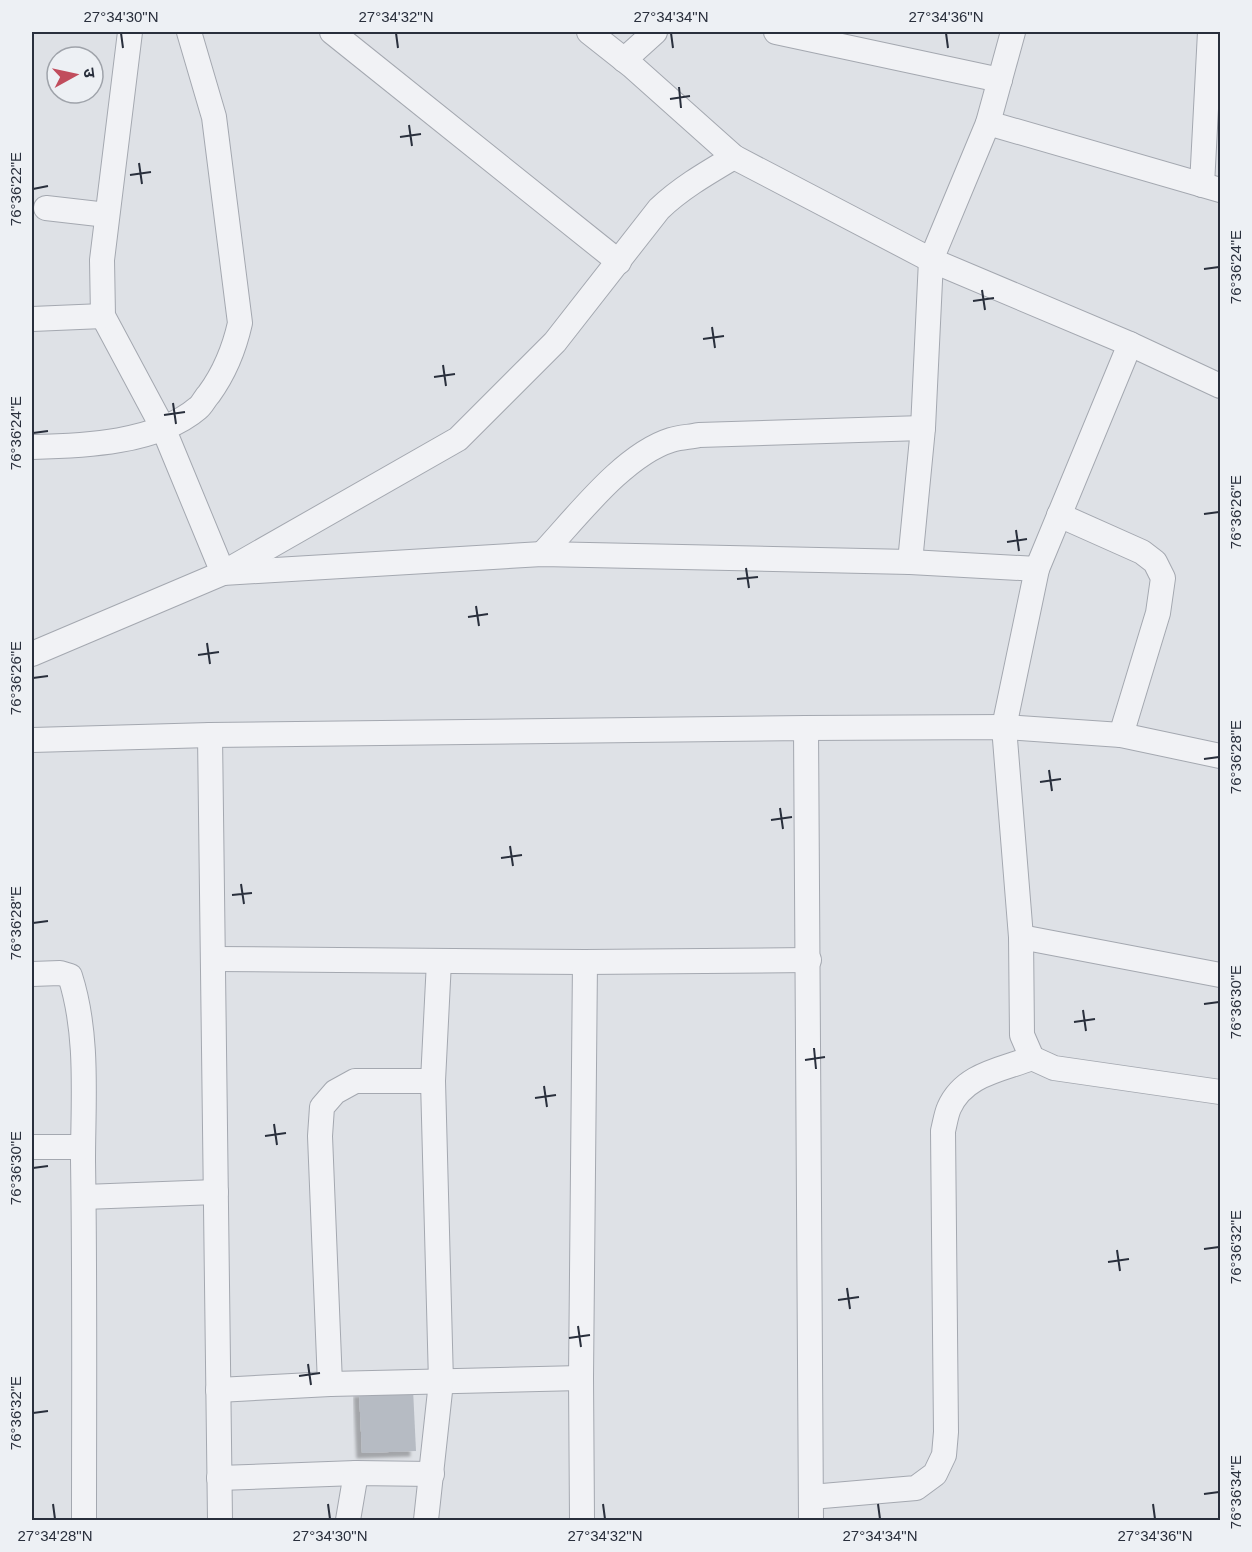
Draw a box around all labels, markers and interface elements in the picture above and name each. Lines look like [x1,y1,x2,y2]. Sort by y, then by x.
text: 27°34'30"N [83,8,159,25]
text: 27°34'32"N [358,8,434,25]
text: 27°34'34"N [633,8,709,25]
text: 27°34'36"N [908,8,984,25]
north arrow [45,45,105,105]
text: उ [80,67,99,79]
text: 76°36'22"E [7,152,24,226]
text: 76°36'24"E [1227,230,1244,304]
text: 76°36'24"E [7,396,24,470]
text: 76°36'26"E [1227,475,1244,549]
text: 76°36'26"E [7,641,24,715]
text: 76°36'28"E [1227,720,1244,794]
text: 76°36'28"E [7,886,24,960]
text: 76°36'30"E [1227,965,1244,1039]
text: 76°36'30"E [7,1131,24,1205]
text: 76°36'32"E [1227,1210,1244,1284]
text: 76°36'32"E [7,1376,24,1450]
text: 76°36'34"E [1227,1455,1244,1529]
text: 27°34'28"N [17,1527,93,1544]
text: 27°34'30"N [292,1527,368,1544]
text: 27°34'32"N [567,1527,643,1544]
text: 27°34'34"N [842,1527,918,1544]
text: 27°34'36"N [1117,1527,1193,1544]

